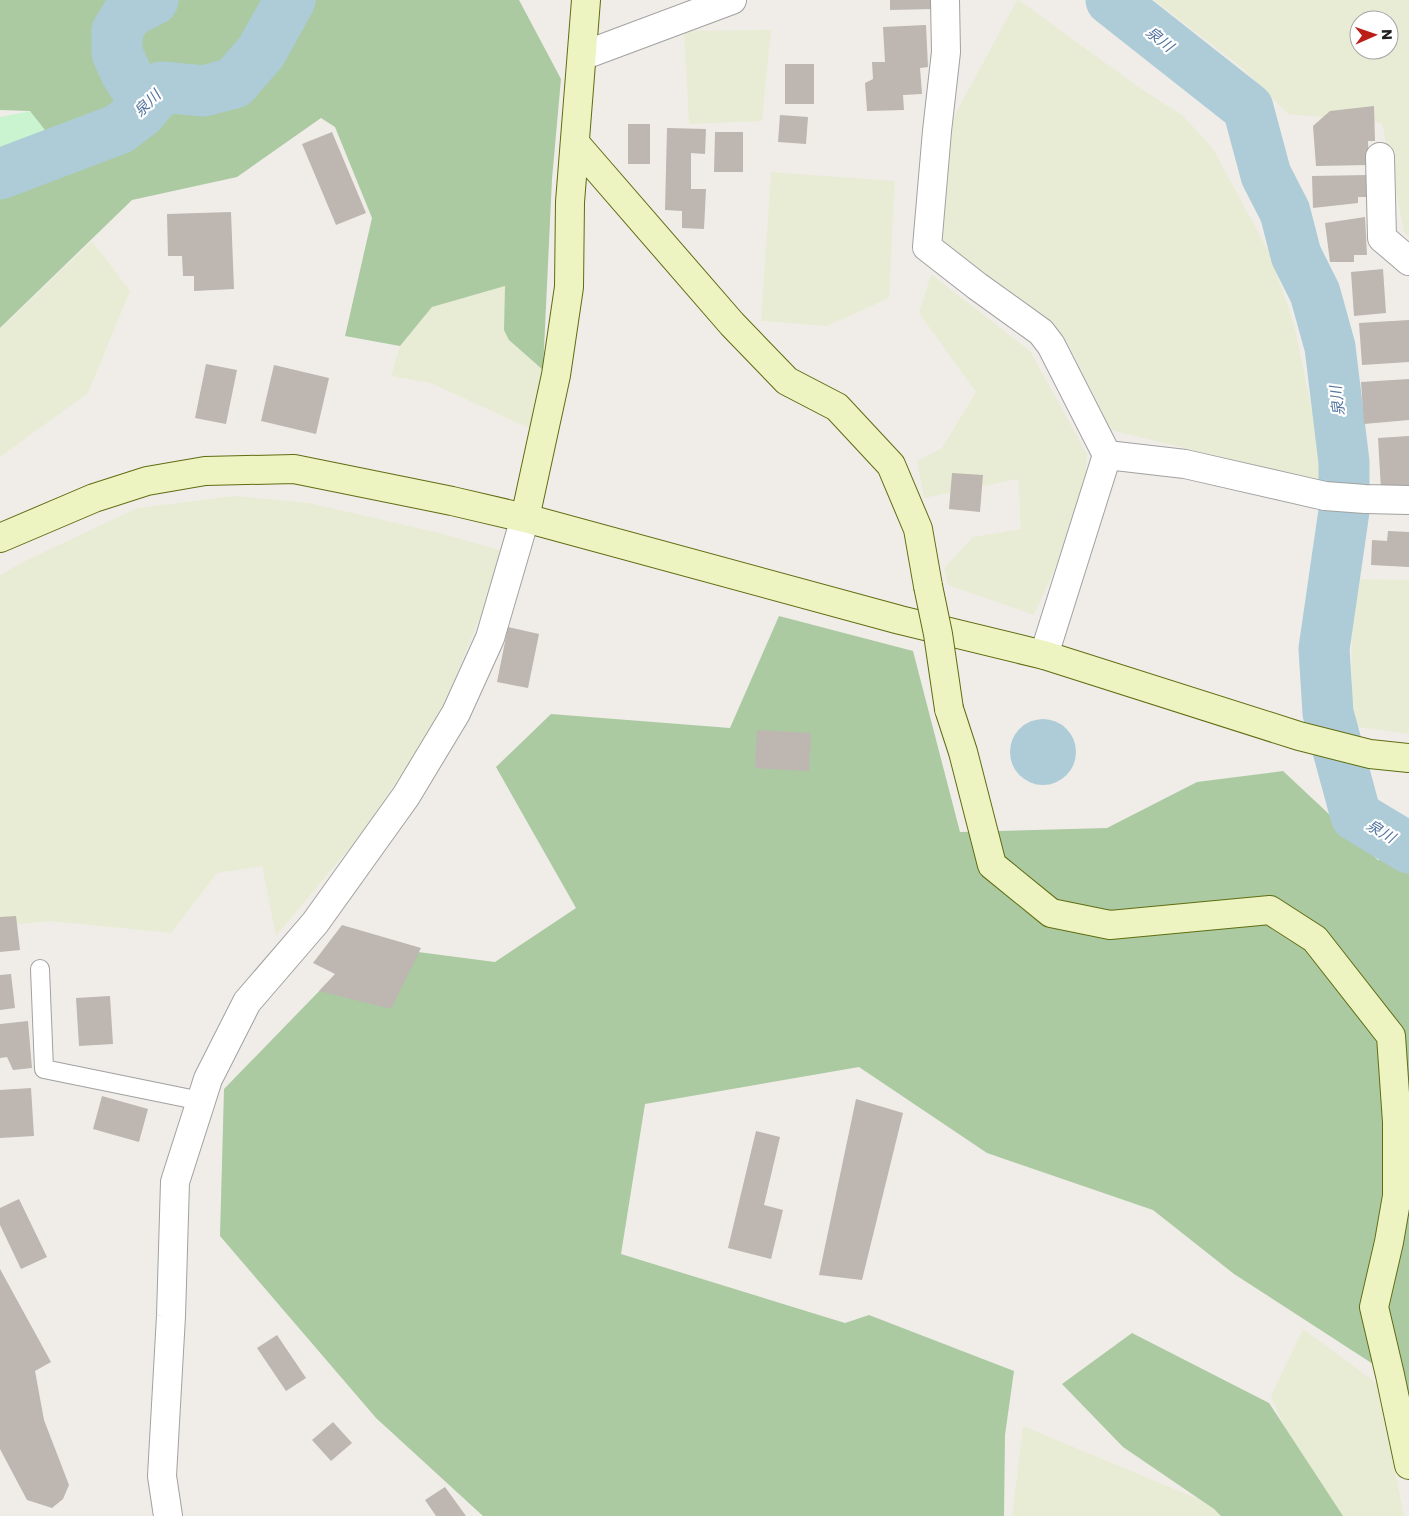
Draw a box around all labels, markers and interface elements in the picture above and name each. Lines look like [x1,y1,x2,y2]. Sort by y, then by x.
north arrow [1349,10,1399,60]
water label: 泉川 [1142,21,1180,58]
text: N [1377,29,1397,40]
water label: 泉川 [129,84,166,121]
water label: 泉川 [1325,383,1349,417]
water label: 泉川 [1363,814,1401,849]

